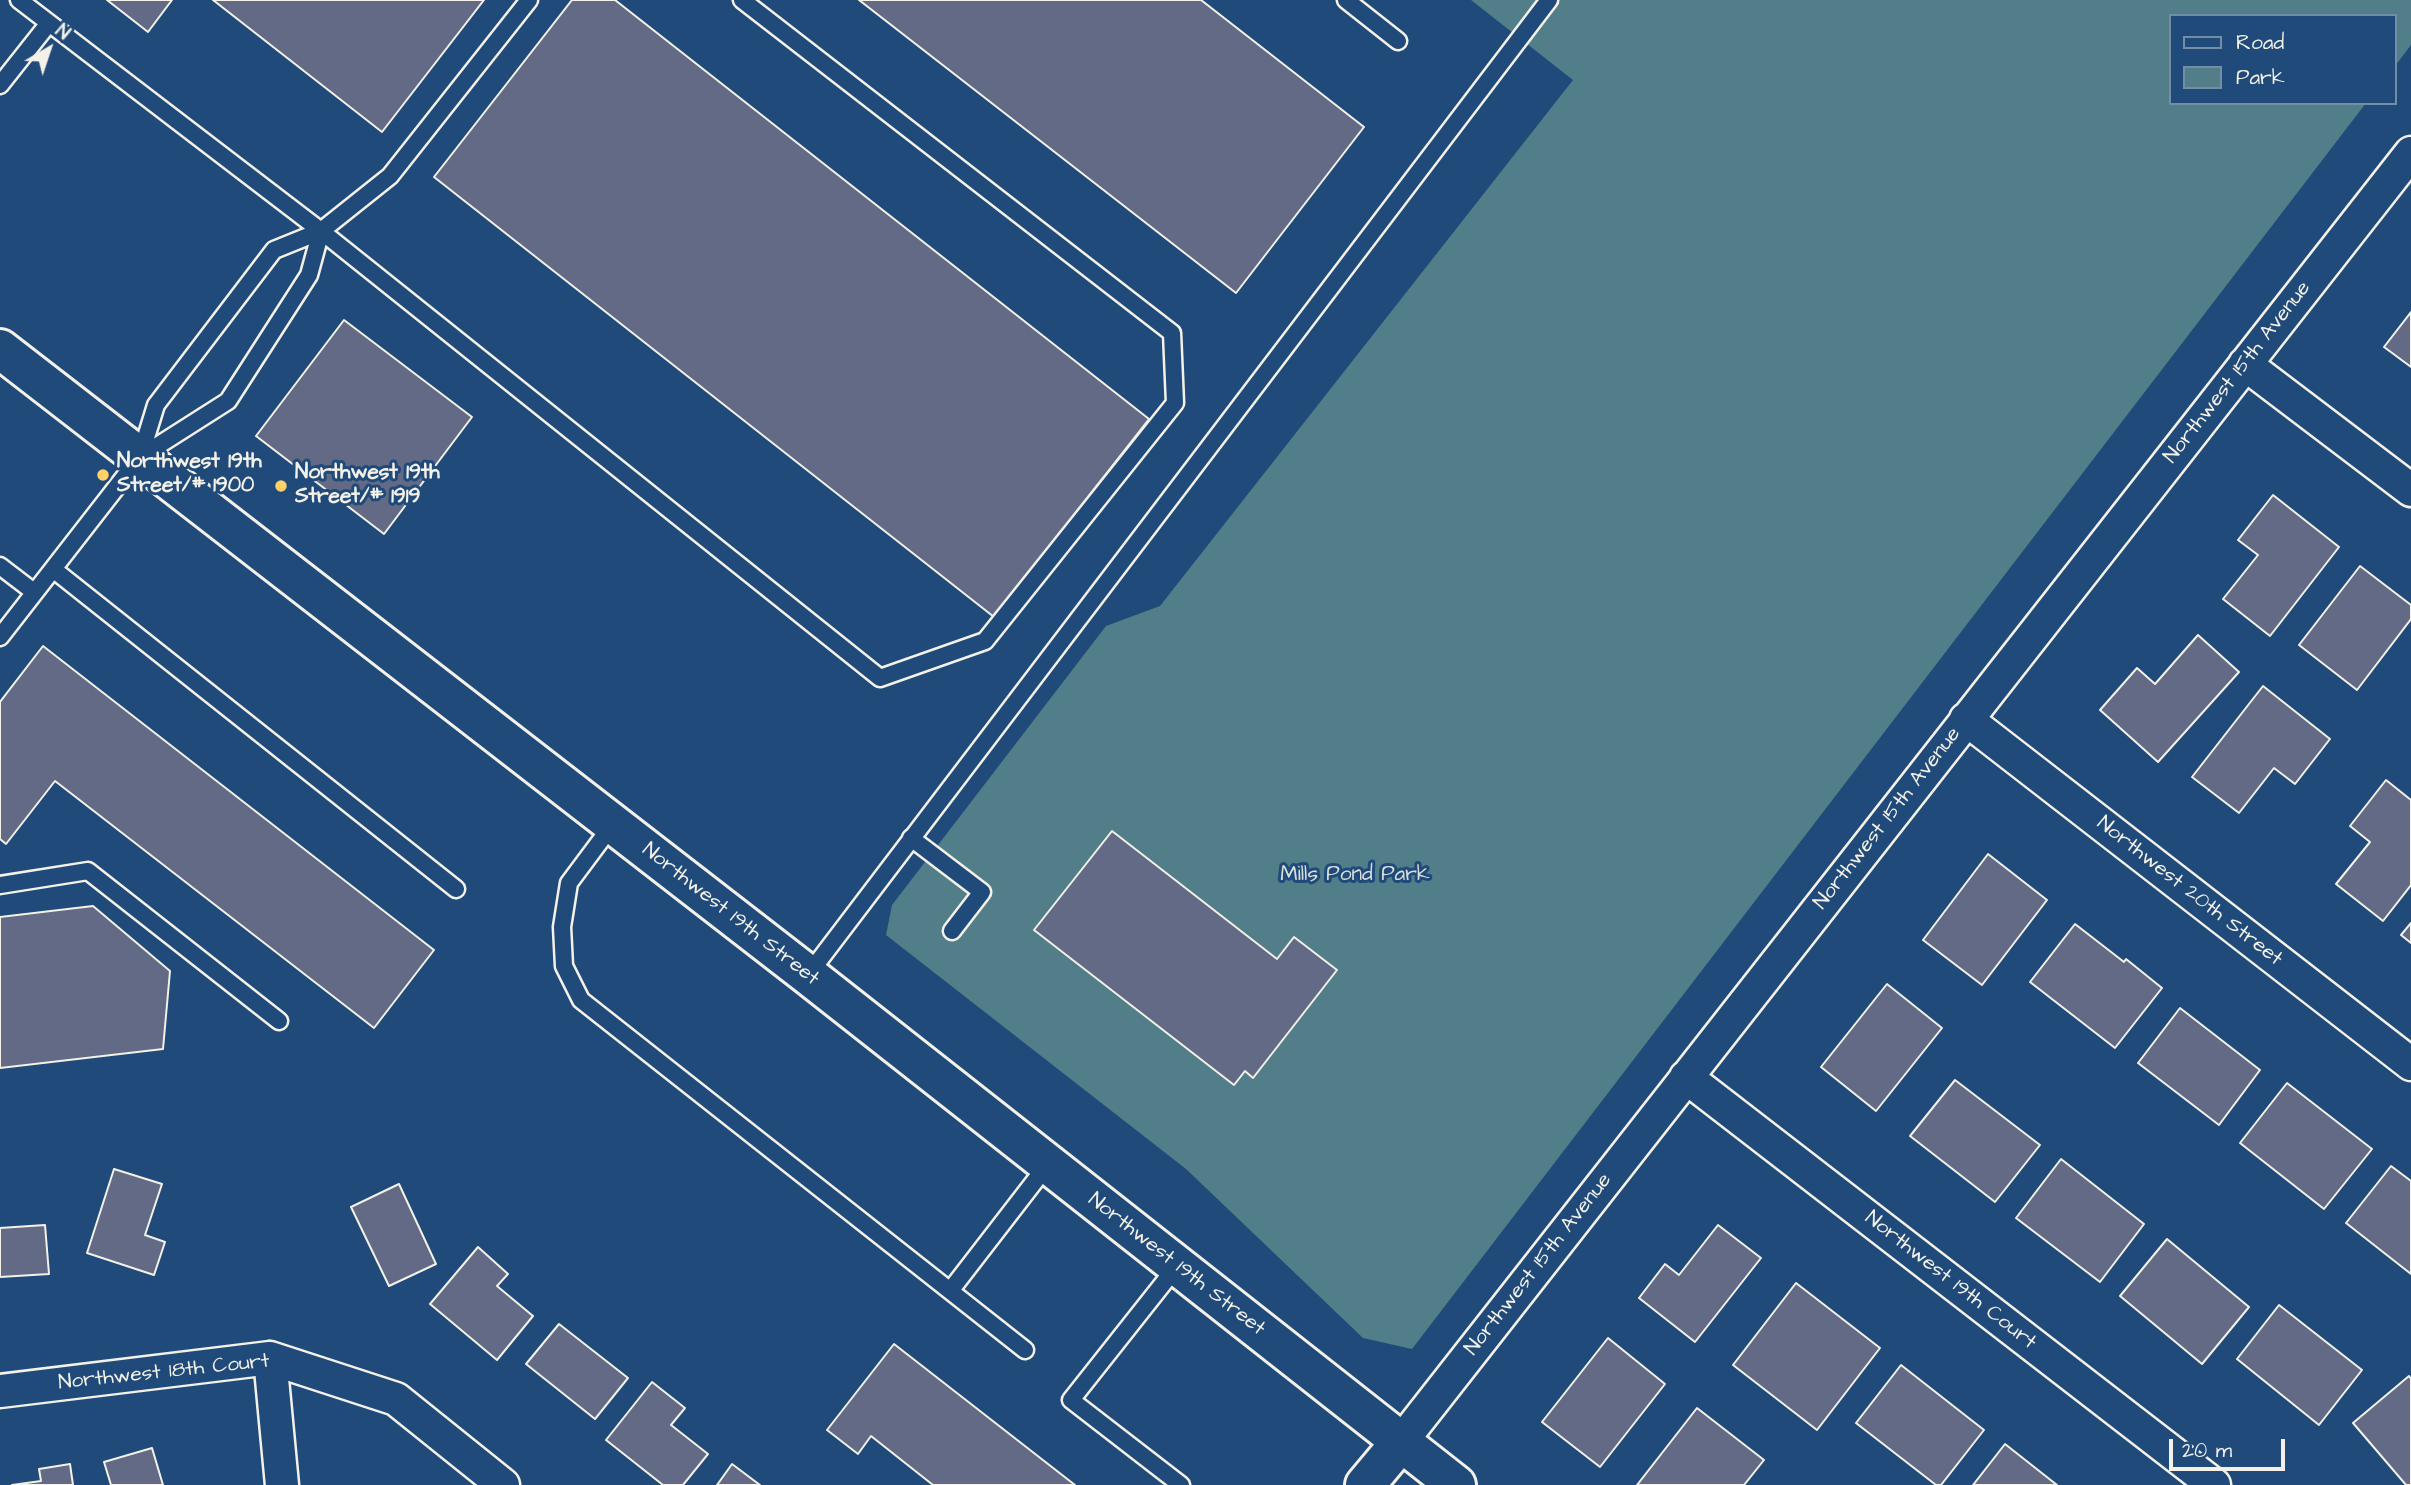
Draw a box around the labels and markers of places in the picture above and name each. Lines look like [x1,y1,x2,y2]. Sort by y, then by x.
place label: Northwest 19th Street/# 1900 [117,450,262,500]
place label: Northwest 19th Street/# 1919 [295,461,440,511]
marker: Northwest 19th Street/# 1900 [95,467,111,483]
marker: Northwest 19th Street/# 1919 [273,478,289,494]

